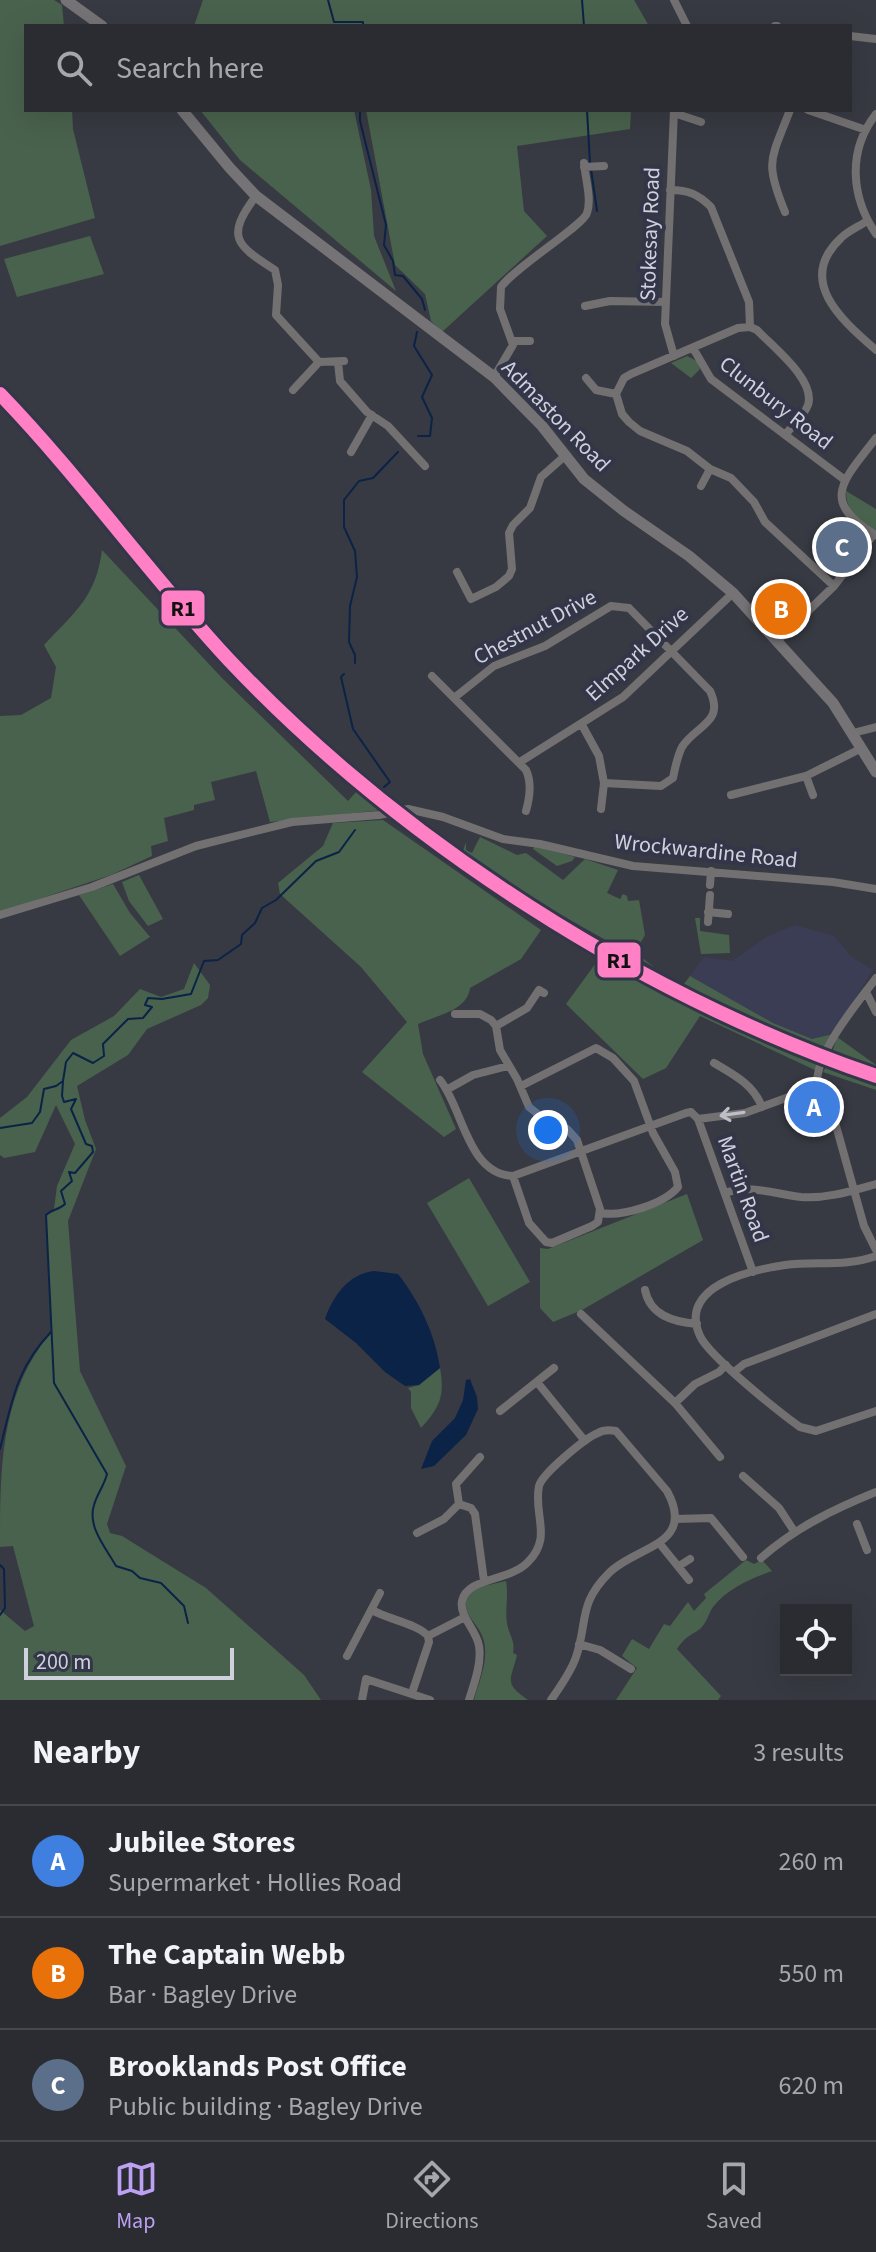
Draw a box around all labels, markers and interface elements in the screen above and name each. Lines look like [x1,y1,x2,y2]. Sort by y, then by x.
search box [24,24,852,112]
icon: search [52,46,96,90]
text: Search here [116,47,264,90]
street label: Stokesay Road [632,167,668,301]
street label: Clunbury Road [712,348,840,458]
street label: Admaston Road [494,353,618,479]
pin: C [816,517,868,577]
pin: B [755,579,807,639]
street label: Chestnut Drive [468,581,602,673]
line badge: R1 [160,589,206,627]
text: R1 [170,593,196,625]
street label: Elmpark Drive [578,599,696,709]
street label: Wrockwardine Road [613,825,799,877]
line badge: R1 [596,941,642,979]
text: R1 [606,945,632,977]
pin: A [788,1077,840,1137]
one-way arrow [720,1107,745,1122]
your location [528,1110,568,1150]
street label: Martin Road [709,1131,777,1247]
map controls [780,1604,852,1676]
button: locate [780,1604,852,1676]
scale bar [24,1644,234,1680]
text: 200 m [36,1646,91,1678]
text: Nearby [32,1728,140,1777]
text: 3 results [753,1734,844,1771]
text: Jubilee Stores [108,1821,295,1864]
text: A [51,1843,65,1880]
text: 260 m [778,1843,844,1880]
text: Supermarket · Hollies Road [108,1864,402,1901]
text: The Captain Webb [108,1933,345,1976]
text: B [50,1955,66,1992]
text: 550 m [778,1955,844,1992]
text: Bar · Bagley Drive [108,1976,297,2013]
text: Brooklands Post Office [108,2045,407,2088]
text: C [50,2067,66,2104]
text: 620 m [778,2067,844,2104]
text: Public building · Bagley Drive [108,2088,423,2125]
tab: Map [114,2157,158,2237]
tab: Directions [385,2157,478,2237]
tab: Saved [706,2157,762,2237]

